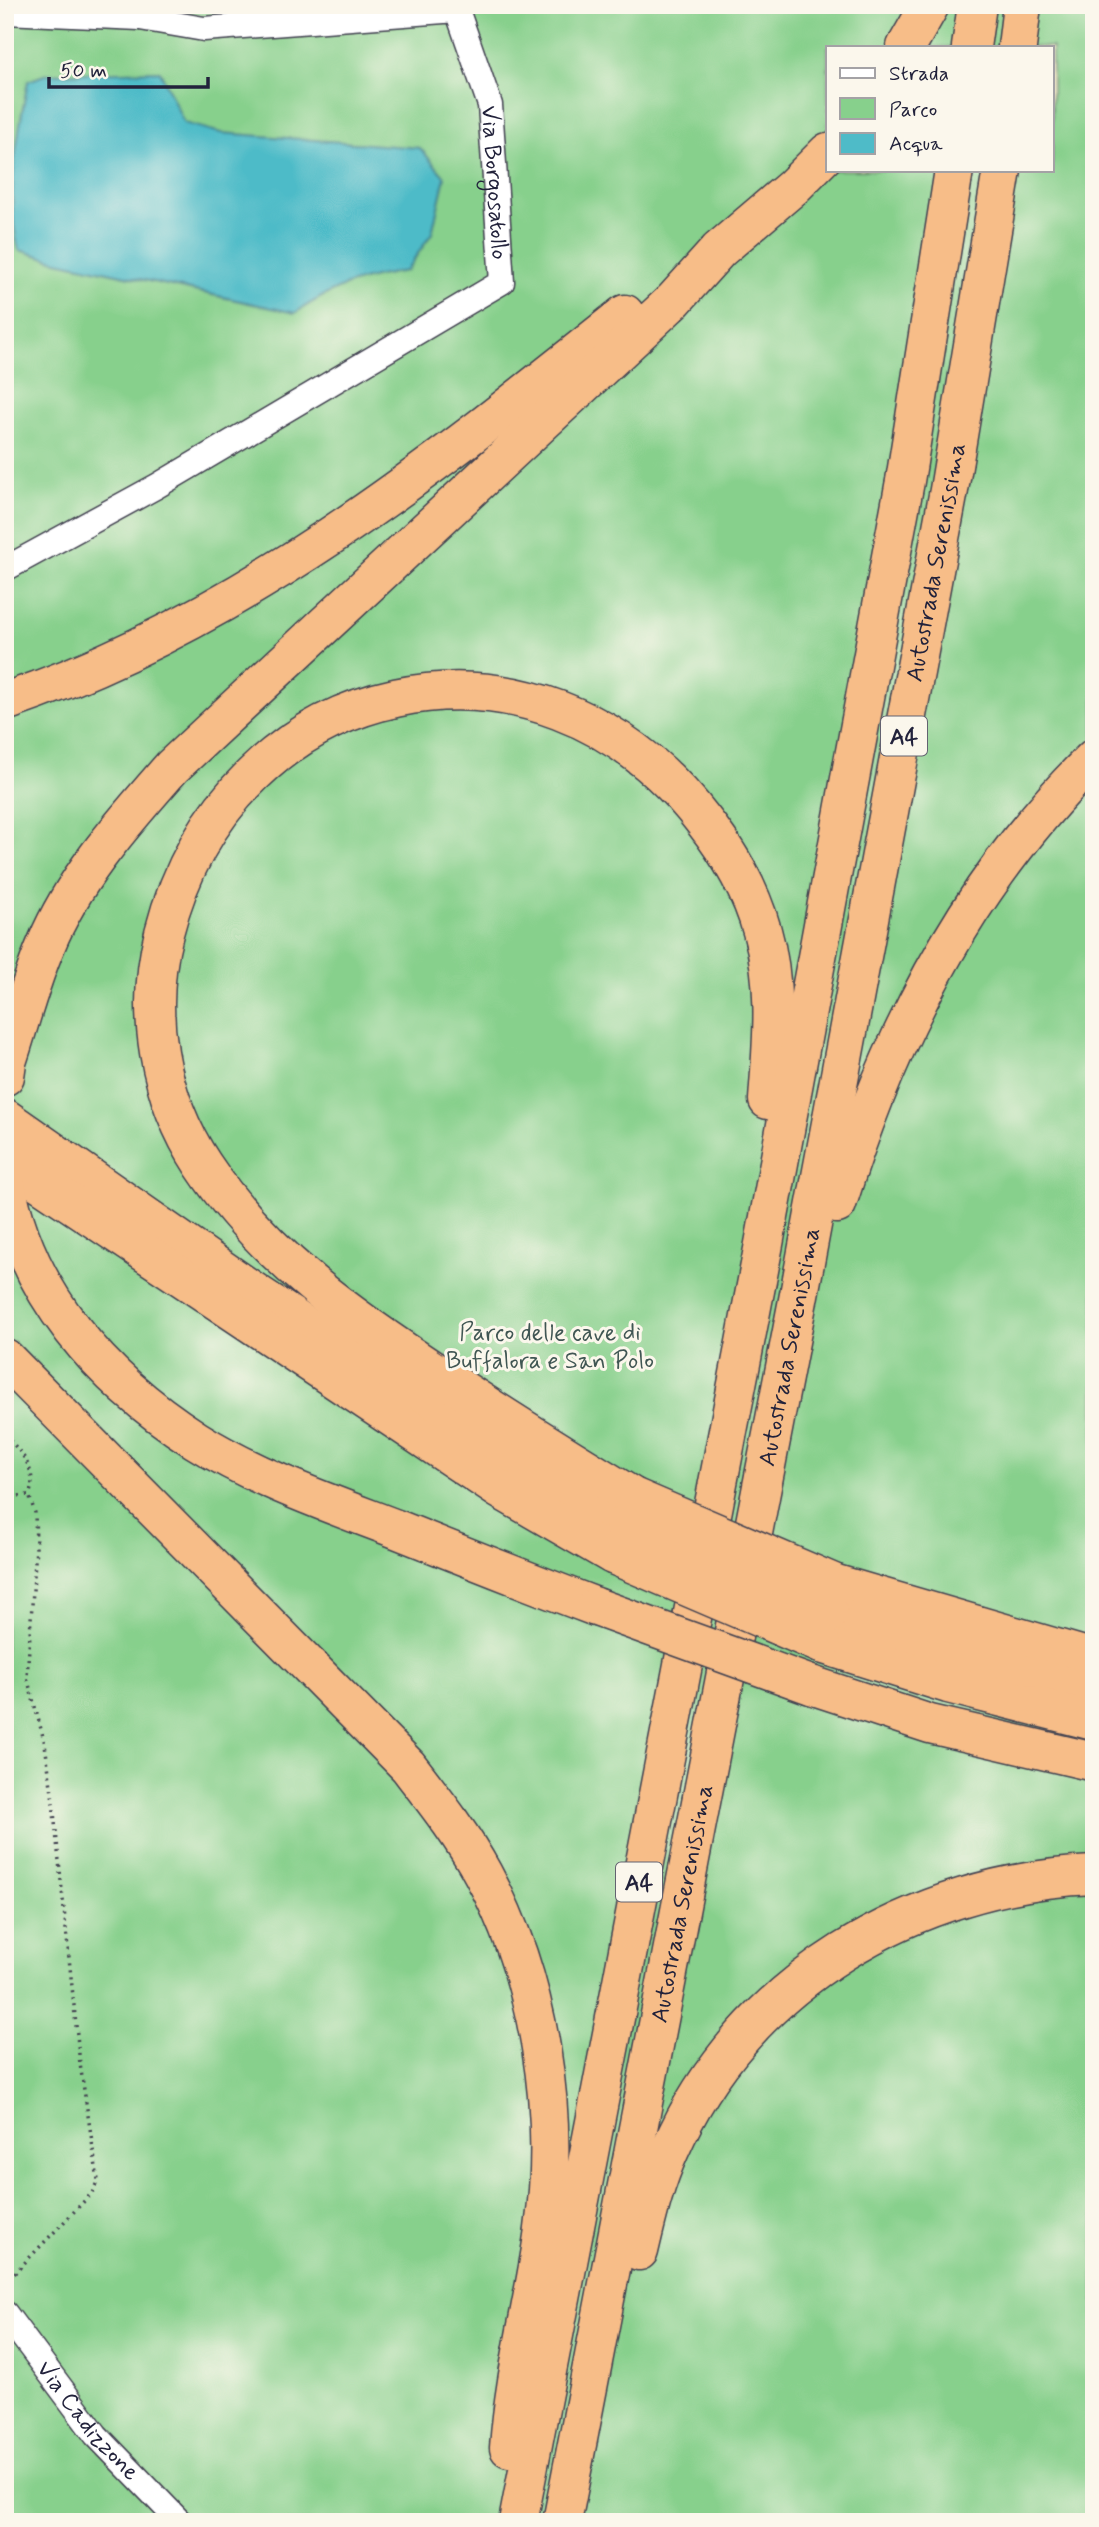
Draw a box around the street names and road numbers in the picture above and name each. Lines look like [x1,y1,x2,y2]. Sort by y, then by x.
street label: Via Borgosatollo [473,105,514,261]
street label: Autostrada Serenissima [900,441,974,684]
road number: A4 [881,716,927,756]
street label: Autostrada Serenissima [752,1225,828,1469]
street label: Autostrada Serenissima [645,1782,721,2026]
road number: A4 [616,1862,662,1901]
street label: Via Cadizzone [29,2355,146,2488]

